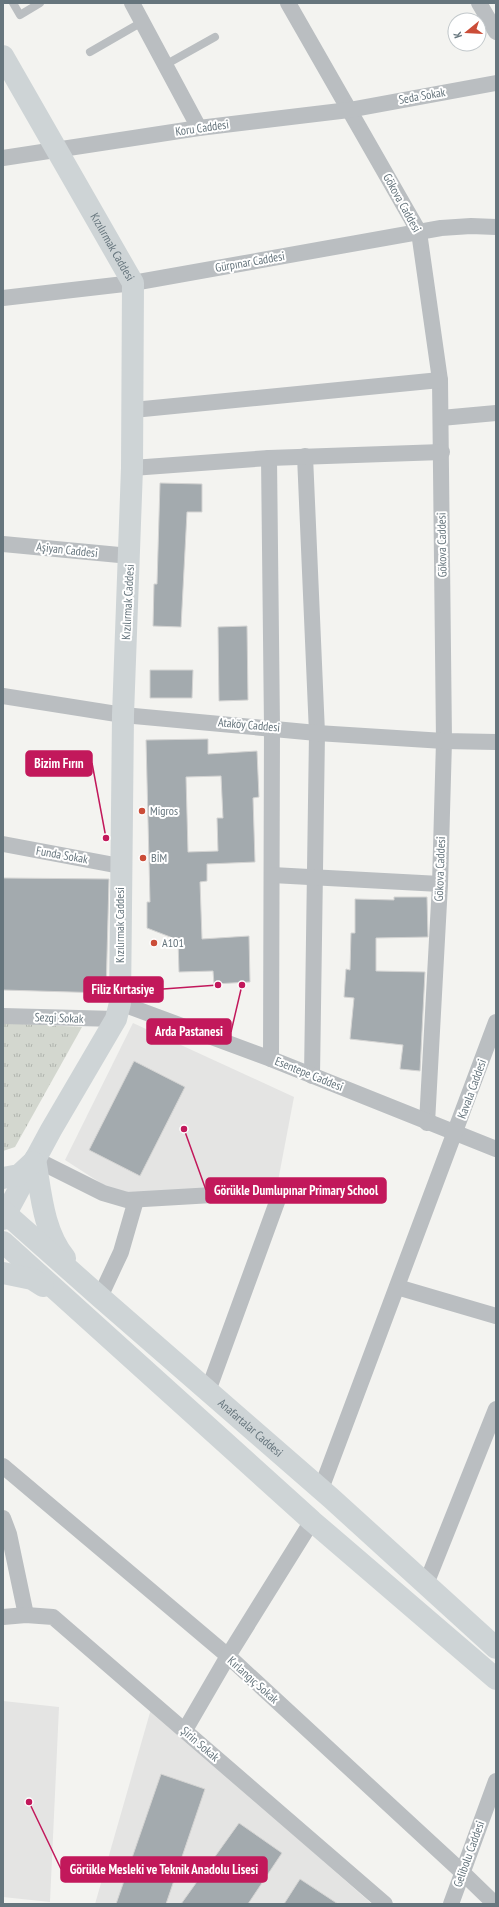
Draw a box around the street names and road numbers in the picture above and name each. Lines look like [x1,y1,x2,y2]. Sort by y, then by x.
street label: Seda Sokak [397,84,447,107]
street label: Koru Caddesi [174,116,230,139]
street label: Gökova Caddesi [380,171,425,235]
street label: Kızılırmak Caddesi [87,210,138,283]
street label: Gürpınar Caddesi [214,248,286,275]
street label: Gökova Caddesi [433,512,450,578]
street label: Aşiyan Caddesi [36,539,98,560]
street label: Kızılırmak Caddesi [118,564,137,640]
street label: Ataköy Caddesi [217,714,281,735]
street label: Gökova Caddesi [431,836,448,902]
street label: Funda Sokak [35,843,90,867]
street label: Kızılırmak Caddesi [112,887,127,963]
street label: Sezgi Sokak [34,1009,84,1026]
street label: Esentepe Caddesi [273,1053,346,1094]
street label: Kavala Caddesi [454,1057,489,1121]
street label: Anafartalar Caddesi [215,1395,286,1460]
street label: Kırlangıç Sokak [225,1653,282,1707]
street label: Şirin Sokak [178,1723,223,1765]
street label: Gelibolu Caddesi [450,1819,487,1889]

